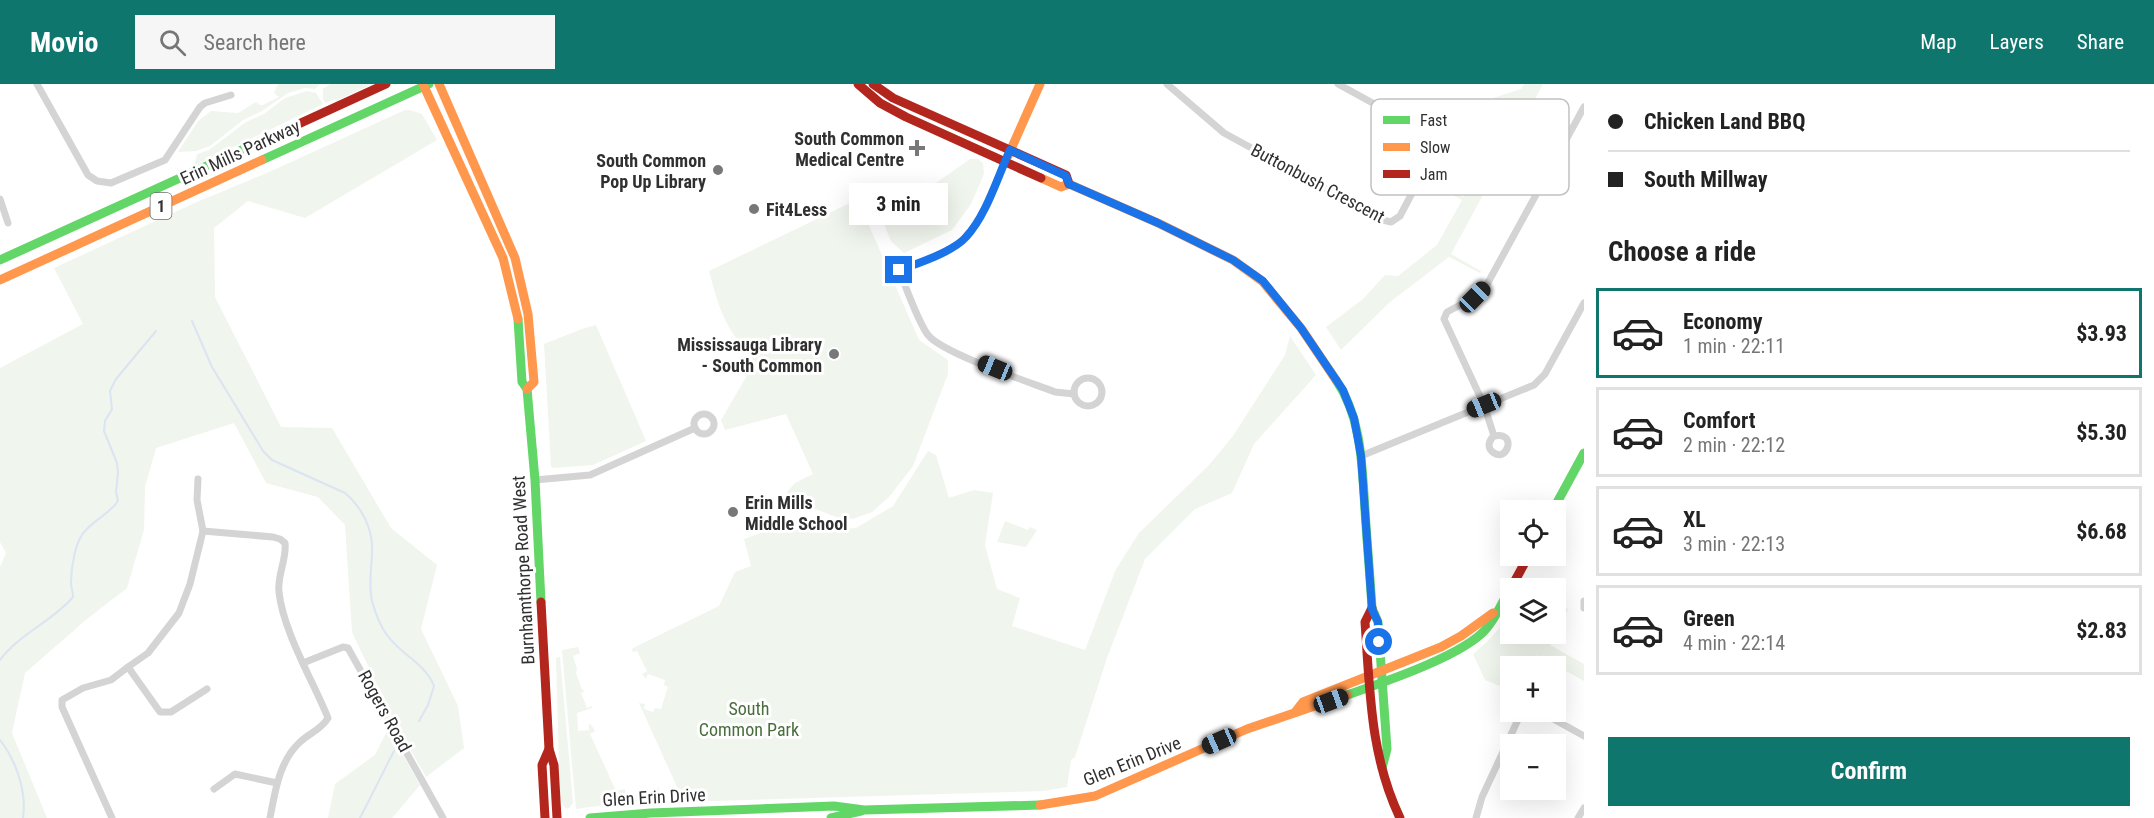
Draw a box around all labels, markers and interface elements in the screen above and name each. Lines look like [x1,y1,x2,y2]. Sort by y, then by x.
search box [135,15,555,69]
text: Movio [30,26,99,59]
icon: search [156,26,189,59]
text: Search here [204,30,306,55]
text: Map [1920,30,1957,54]
text: Layers [1990,30,2044,54]
text: Share [2077,30,2124,54]
legend [1371,99,1569,195]
text: Chicken Land BBQ [1644,109,1805,134]
text: Fast [1420,111,1447,130]
street label: Erin Mills Parkway [177,115,304,189]
place label: South Common Medical Centre [794,128,904,170]
text: Slow [1420,138,1450,157]
marker: South Common Medical Centre [908,139,926,157]
street label: Buttonbush Crescent [1248,139,1388,227]
place label: South Common Pop Up Library [596,150,706,192]
marker: South Common Pop Up Library [711,163,725,177]
text: Jam [1420,165,1447,184]
text: South Millway [1644,167,1768,192]
callout: 3 min [850,183,948,225]
text: 3 min [876,192,921,216]
road number: 1 [150,193,172,219]
place label: Fit4Less [766,199,827,220]
marker: Fit4Less [747,202,761,216]
text: Choose a ride [1608,236,1756,268]
route end [885,256,912,283]
car [1456,278,1494,316]
icon: car [1611,306,1665,360]
text: Economy [1683,309,1763,334]
text: $3.93 [2076,321,2127,346]
place label: Mississauga Library - South Common [677,334,822,376]
text: 1 min · 22:11 [1683,334,1785,358]
marker: Mississauga Library - South Common [827,347,841,361]
car [975,353,1015,383]
car [1464,390,1504,420]
icon: car [1611,405,1665,459]
text: Comfort [1683,408,1756,433]
text: $5.30 [2076,420,2127,445]
text: 2 min · 22:12 [1683,433,1785,457]
street label: Burnhamthorpe Road West [508,475,538,665]
place label: Erin Mills Middle School [745,492,848,534]
map controls [1500,500,1566,800]
button: locate [1500,500,1566,566]
icon: car [1611,504,1665,558]
marker: Erin Mills Middle School [726,505,740,519]
text: XL [1683,507,1706,532]
text: $6.68 [2076,519,2127,544]
text: 3 min · 22:13 [1683,532,1785,556]
button: layers [1500,578,1566,644]
icon: car [1611,603,1665,657]
text: Green [1683,606,1735,631]
text: $2.83 [2076,618,2127,643]
route start [1365,628,1392,655]
text: 4 min · 22:14 [1683,631,1785,655]
button: + [1500,656,1566,722]
street label: Rogers Road [354,667,416,755]
car [1311,686,1351,716]
park label: South Common Park [699,698,799,740]
car [1199,725,1239,757]
street label: Glen Erin Drive [1080,732,1184,790]
button: − [1500,734,1566,800]
button: Confirm [1608,737,2130,806]
street label: Glen Erin Drive [602,784,706,810]

